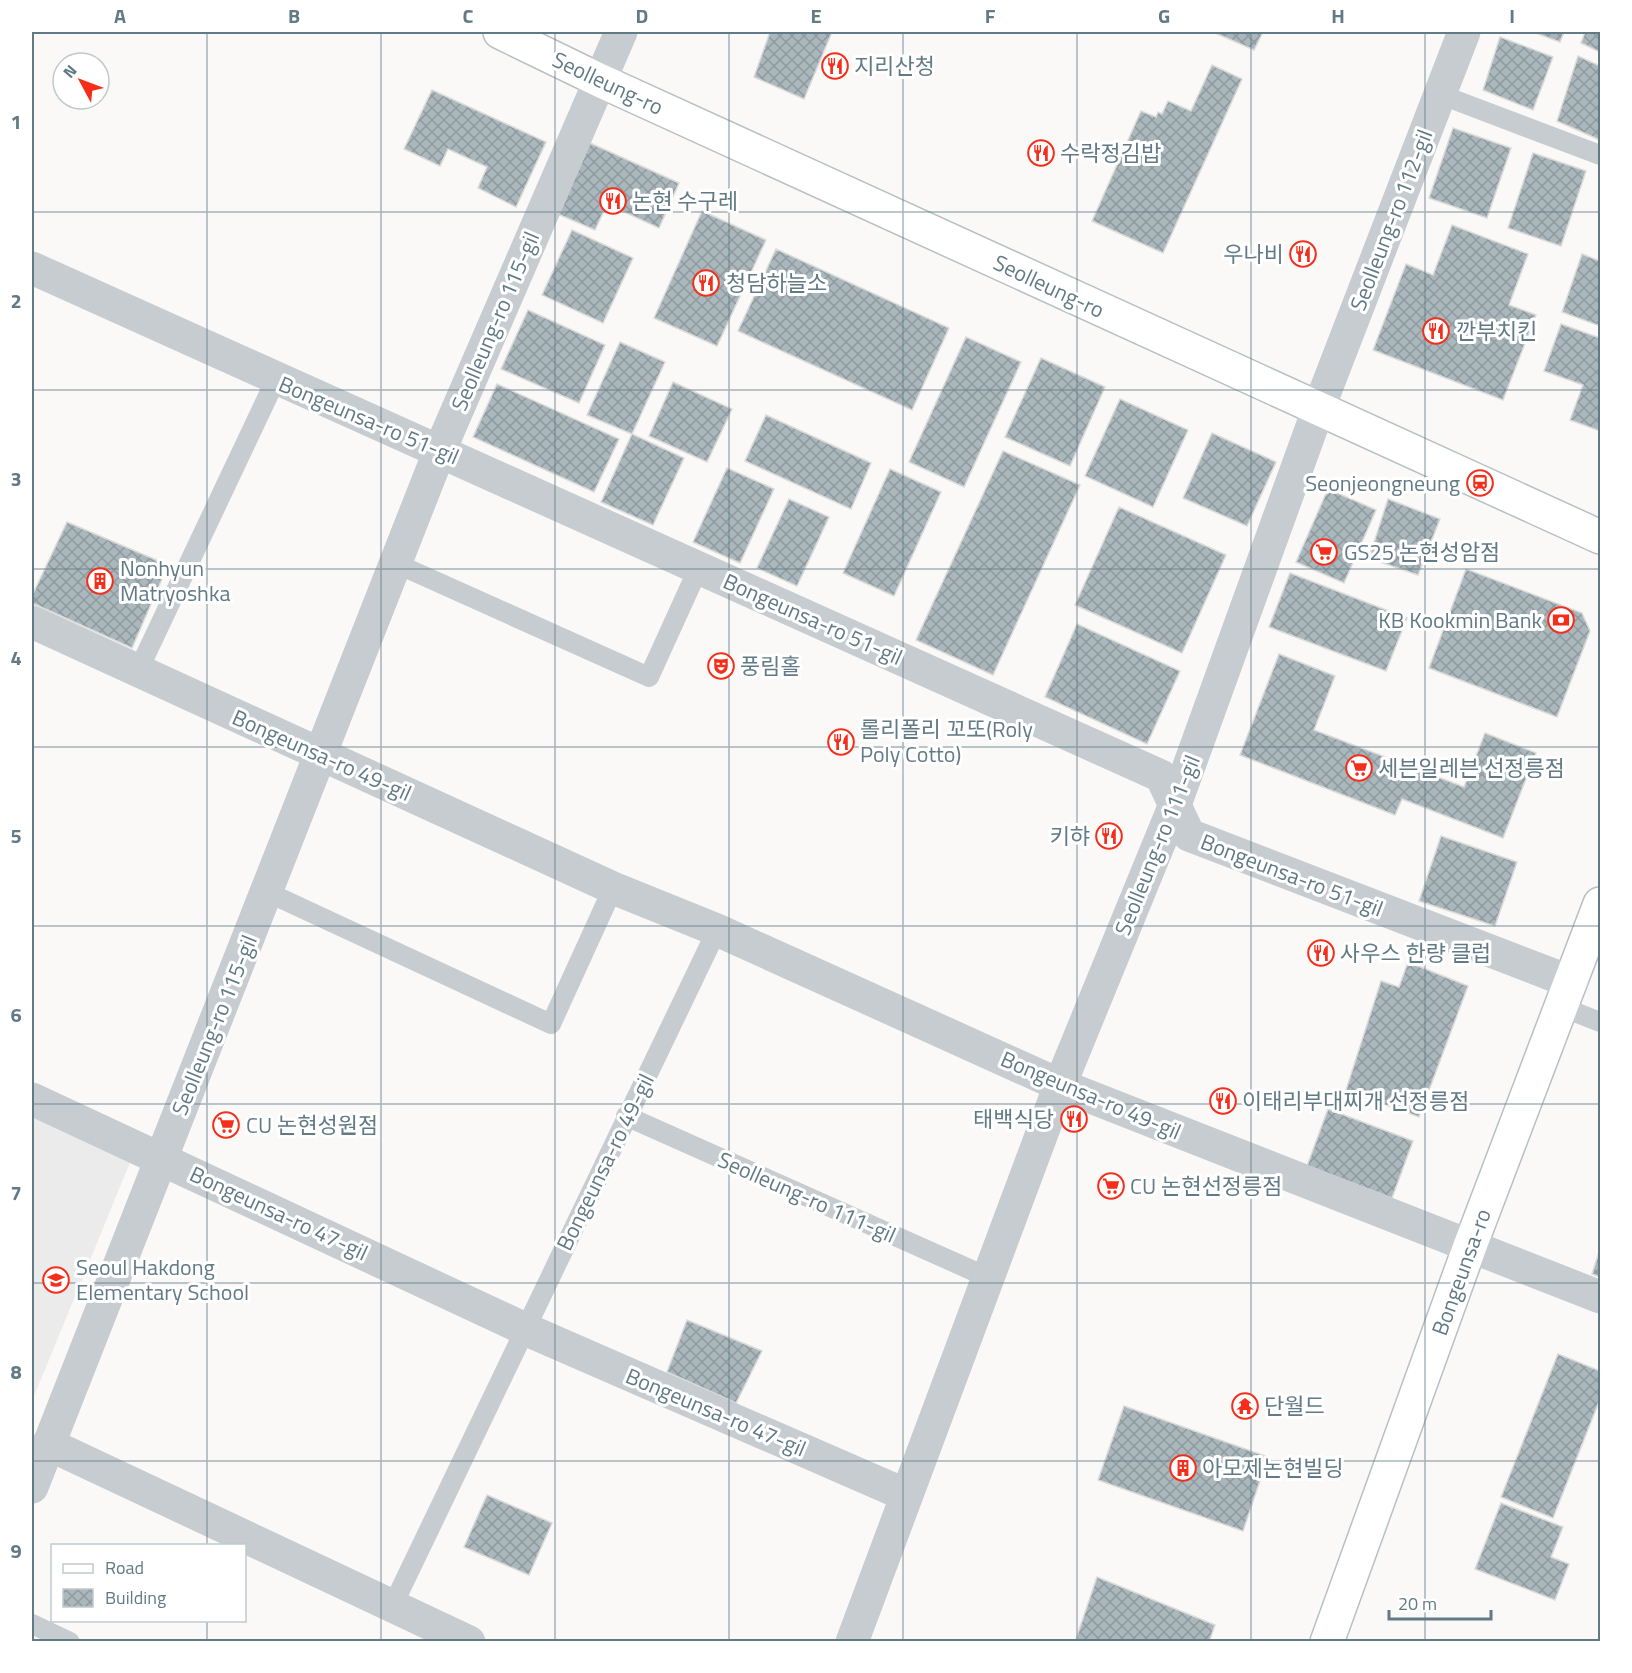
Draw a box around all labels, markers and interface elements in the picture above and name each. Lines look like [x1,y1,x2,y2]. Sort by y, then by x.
text: A [114,0,126,31]
text: B [288,0,300,31]
text: C [463,0,474,31]
text: D [636,0,648,31]
text: E [810,0,822,31]
text: F [985,0,996,31]
text: G [1158,0,1170,31]
text: H [1331,0,1345,31]
text: I [1509,0,1515,31]
street label: Seolleung-ro [547,42,669,124]
place label: 지리산청 [854,49,935,83]
north arrow [51,51,111,111]
restaurant icon: 지리산청 [820,51,850,81]
text: N [57,59,82,83]
text: 1 [10,106,22,137]
street label: Seolleung-ro 112-gil [1341,124,1441,316]
place label: 수락정김밥 [1060,136,1161,170]
restaurant icon: 수락정김밥 [1026,138,1056,168]
place label: 논현 수구레 [632,184,738,218]
restaurant icon: 논현 수구레 [598,186,628,216]
street label: Seolleung-ro 115-gil [442,226,548,416]
place label: 우나비 [1223,237,1284,271]
restaurant icon: 우나비 [1288,239,1318,269]
street label: Seolleung-ro [988,245,1110,327]
place label: 청담하늘소 [726,266,827,300]
restaurant icon: 청담하늘소 [691,268,721,298]
text: 2 [10,285,22,316]
place label: 깐부치킨 [1456,314,1537,348]
restaurant icon: 깐부치킨 [1421,316,1451,346]
street label: Bongeunsa-ro 51-gil [273,367,465,473]
text: 3 [10,463,22,494]
place label: Seonjeongneung [1305,466,1460,500]
station icon: Seonjeongneung [1465,468,1495,498]
place label: GS25 논현성암점 [1344,535,1500,569]
supermarket icon: GS25 논현성암점 [1309,537,1339,567]
place label: Nonhyun Matryoshka [120,551,230,610]
street label: Bongeunsa-ro 51-gil [718,564,908,674]
building icon: Nonhyun Matryoshka [85,566,115,596]
place label: KB Kookmin Bank [1378,603,1542,637]
bank icon: KB Kookmin Bank [1546,605,1576,635]
text: 4 [10,642,22,673]
place label: 풍림홀 [740,649,801,683]
theatre icon: 풍림홀 [706,651,736,681]
street label: Bongeunsa-ro 49-gil [227,700,417,810]
place label: 롤리폴리 꼬또(Roly Poly Cotto) [860,712,1033,771]
restaurant icon: 롤리폴리 꼬또(Roly Poly Cotto) [826,727,856,757]
street label: Seolleung-ro 111-gil [1105,750,1209,940]
place label: 세븐일레븐 선정릉점 [1378,751,1565,785]
supermarket icon: 세븐일레븐 선정릉점 [1344,753,1374,783]
place label: 키햐 [1050,819,1090,853]
text: 5 [10,820,22,851]
restaurant icon: 키햐 [1094,821,1124,851]
street label: Bongeunsa-ro 51-gil [1196,825,1388,925]
street label: Seolleung-ro 115-gil [162,930,266,1120]
place label: 사우스 한량 클럽 [1340,936,1491,970]
restaurant icon: 사우스 한량 클럽 [1306,938,1336,968]
text: 6 [10,999,22,1030]
street label: Bongeunsa-ro 49-gil [995,1042,1187,1148]
street label: Bongeunsa-ro 49-gil [547,1068,663,1256]
place label: 이태리부대찌개 선정릉점 [1242,1084,1469,1118]
restaurant icon: 이태리부대찌개 선정릉점 [1208,1086,1238,1116]
place label: 태백식당 [973,1102,1054,1136]
restaurant icon: 태백식당 [1059,1104,1089,1134]
place label: CU 논현성원점 [246,1108,378,1142]
supermarket icon: CU 논현성원점 [211,1110,241,1140]
street label: Seolleung-ro 111-gil [712,1142,902,1252]
street label: Bongeunsa-ro 47-gil [184,1157,374,1269]
place label: CU 논현선정릉점 [1130,1169,1282,1203]
supermarket icon: CU 논현선정릉점 [1096,1171,1126,1201]
text: 7 [10,1177,22,1208]
street label: Bongeunsa-ro [1422,1204,1500,1340]
place label: Seoul Hakdong Elementary School [76,1250,249,1309]
school or university icon: Seoul Hakdong Elementary School [41,1265,71,1295]
text: 8 [10,1356,22,1387]
street label: Bongeunsa-ro 47-gil [620,1359,812,1465]
place label: 단월드 [1264,1389,1325,1423]
temple icon: 단월드 [1230,1391,1260,1421]
place label: 아모제논현빌딩 [1202,1451,1344,1485]
building icon: 아모제논현빌딩 [1168,1453,1198,1483]
text: 9 [10,1535,22,1566]
legend [51,1544,246,1622]
text: Road [105,1554,144,1581]
scale bar [1389,1583,1491,1621]
text: Building [105,1584,166,1611]
text: 20 m [1398,1590,1437,1617]

